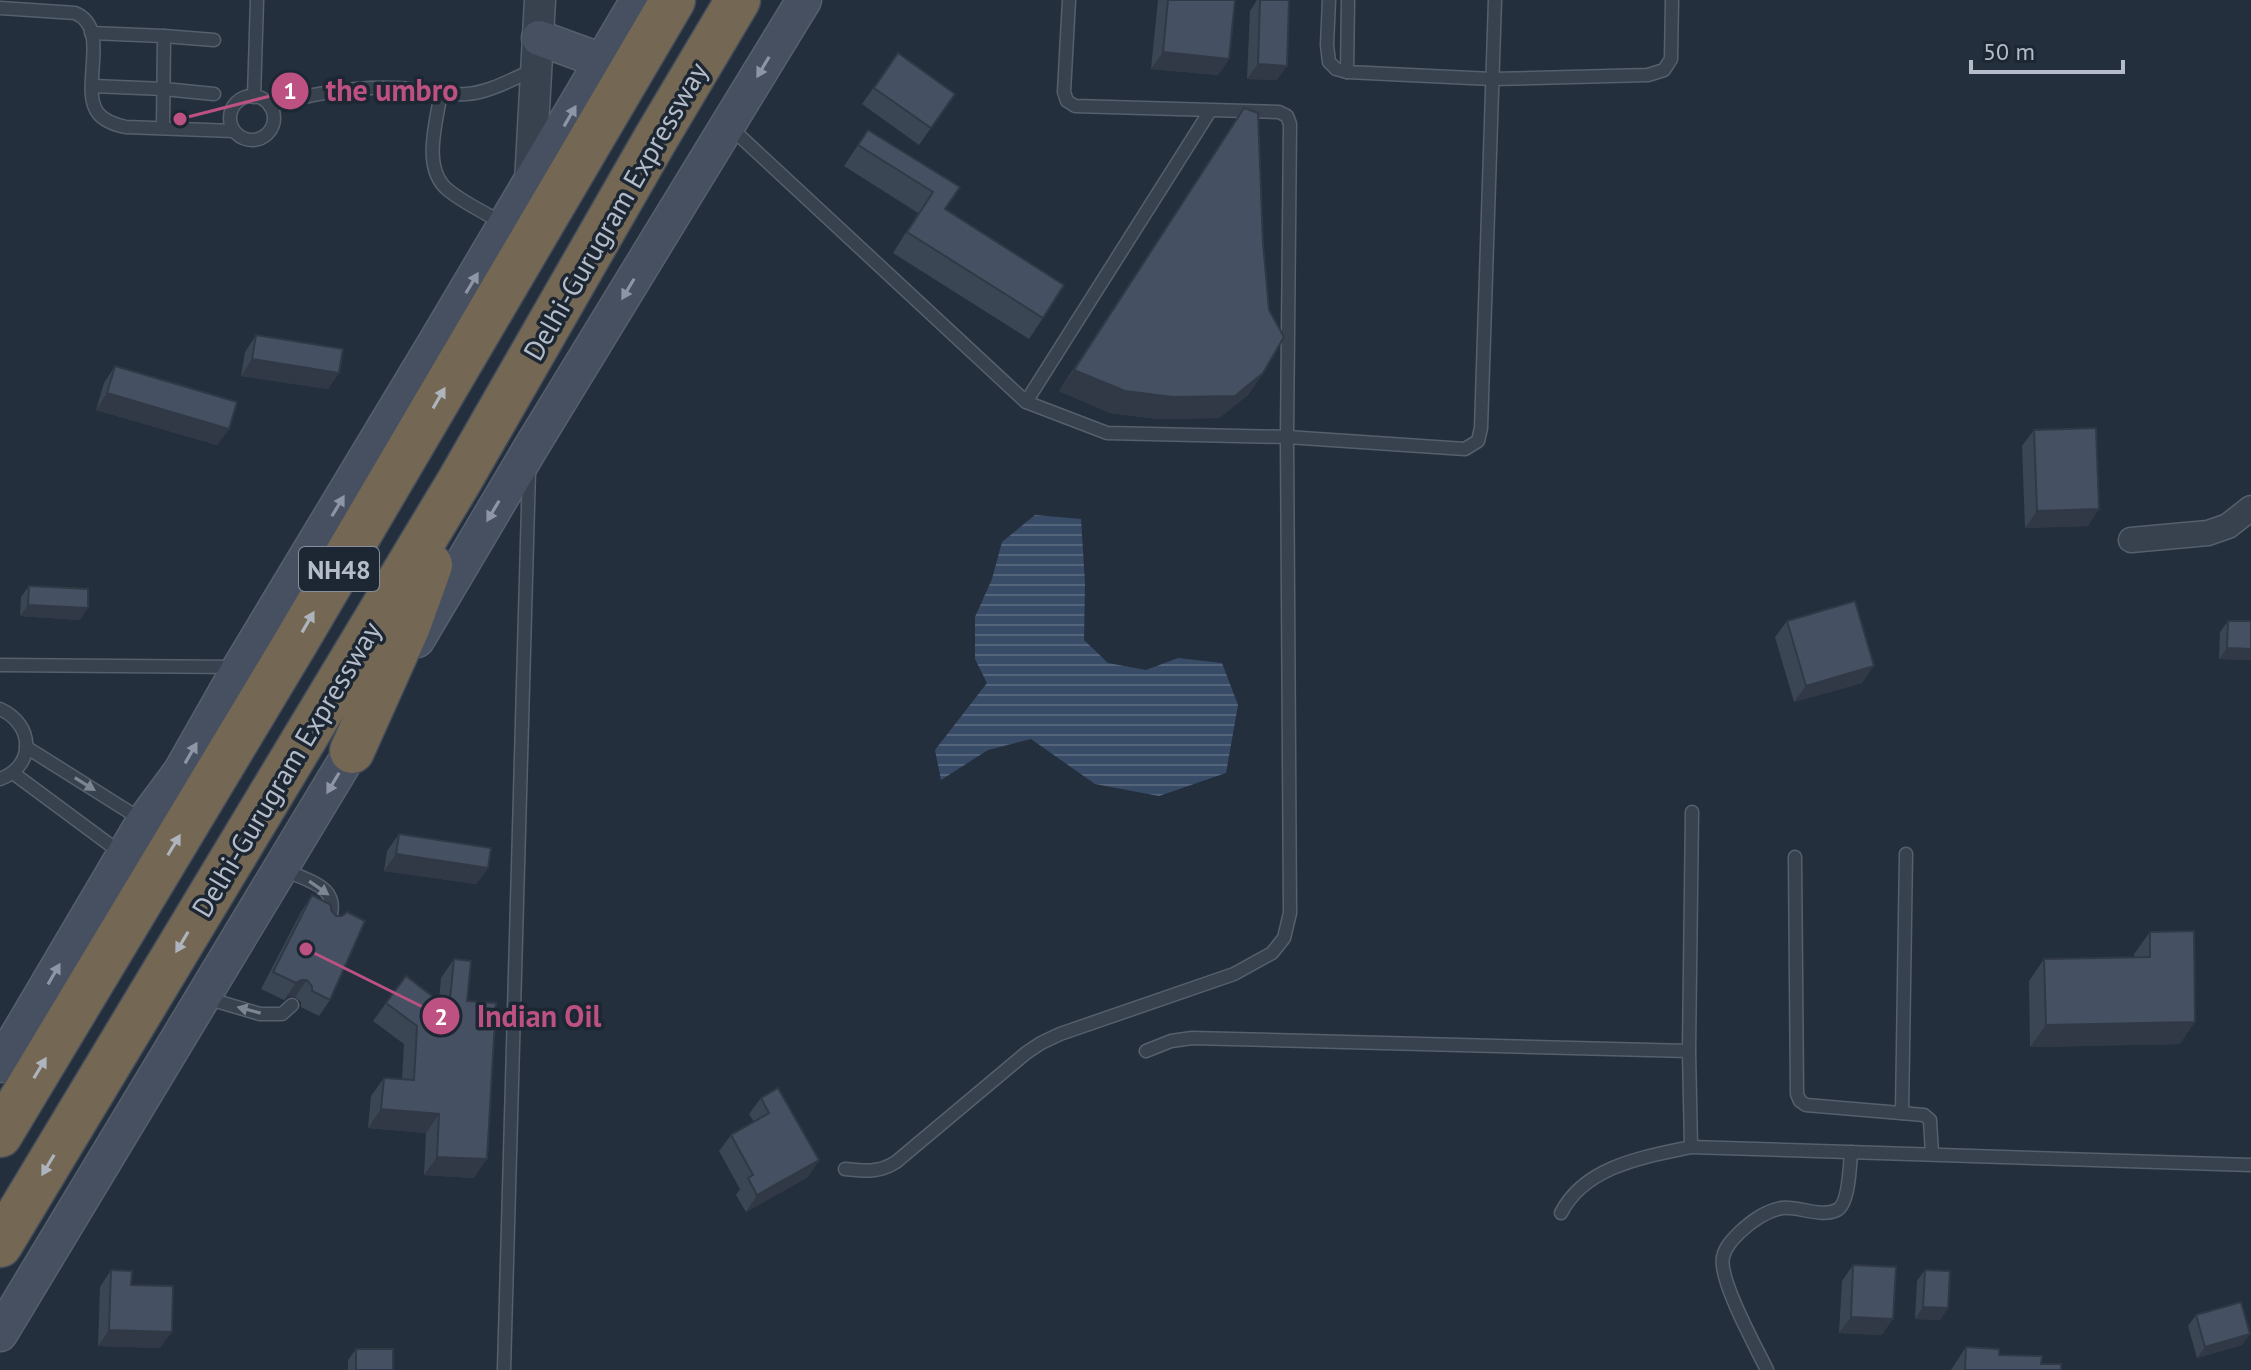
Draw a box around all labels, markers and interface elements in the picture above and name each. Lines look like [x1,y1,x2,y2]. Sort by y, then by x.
scale bar [1971,24,2123,74]
text: 50 m [1983,36,2035,67]
street label: Delhi-Gurugram Expressway [514,55,716,367]
one-way arrow [757,56,771,78]
callout: the umbro [270,64,475,118]
text: the umbro [326,70,458,109]
text: 1 [283,75,297,106]
one-way arrow [563,105,577,127]
one-way arrow [464,272,478,294]
one-way arrow [621,278,635,300]
one-way arrow [432,387,446,409]
one-way arrow [330,495,344,517]
one-way arrow [486,500,500,522]
road number: NH48 [299,547,379,591]
one-way arrow [301,611,315,633]
street label: Delhi-Gurugram Expressway [183,614,389,924]
one-way arrow [184,742,198,765]
one-way arrow [326,772,340,794]
one-way arrow [74,777,96,791]
one-way arrow [167,834,181,856]
one-way arrow [308,880,330,896]
one-way arrow [175,931,189,953]
one-way arrow [47,963,61,985]
callout: Indian Oil [421,989,618,1043]
text: Indian Oil [477,996,601,1035]
text: 2 [434,1001,448,1032]
one-way arrow [237,1004,262,1016]
one-way arrow [33,1057,47,1079]
one-way arrow [41,1154,55,1176]

